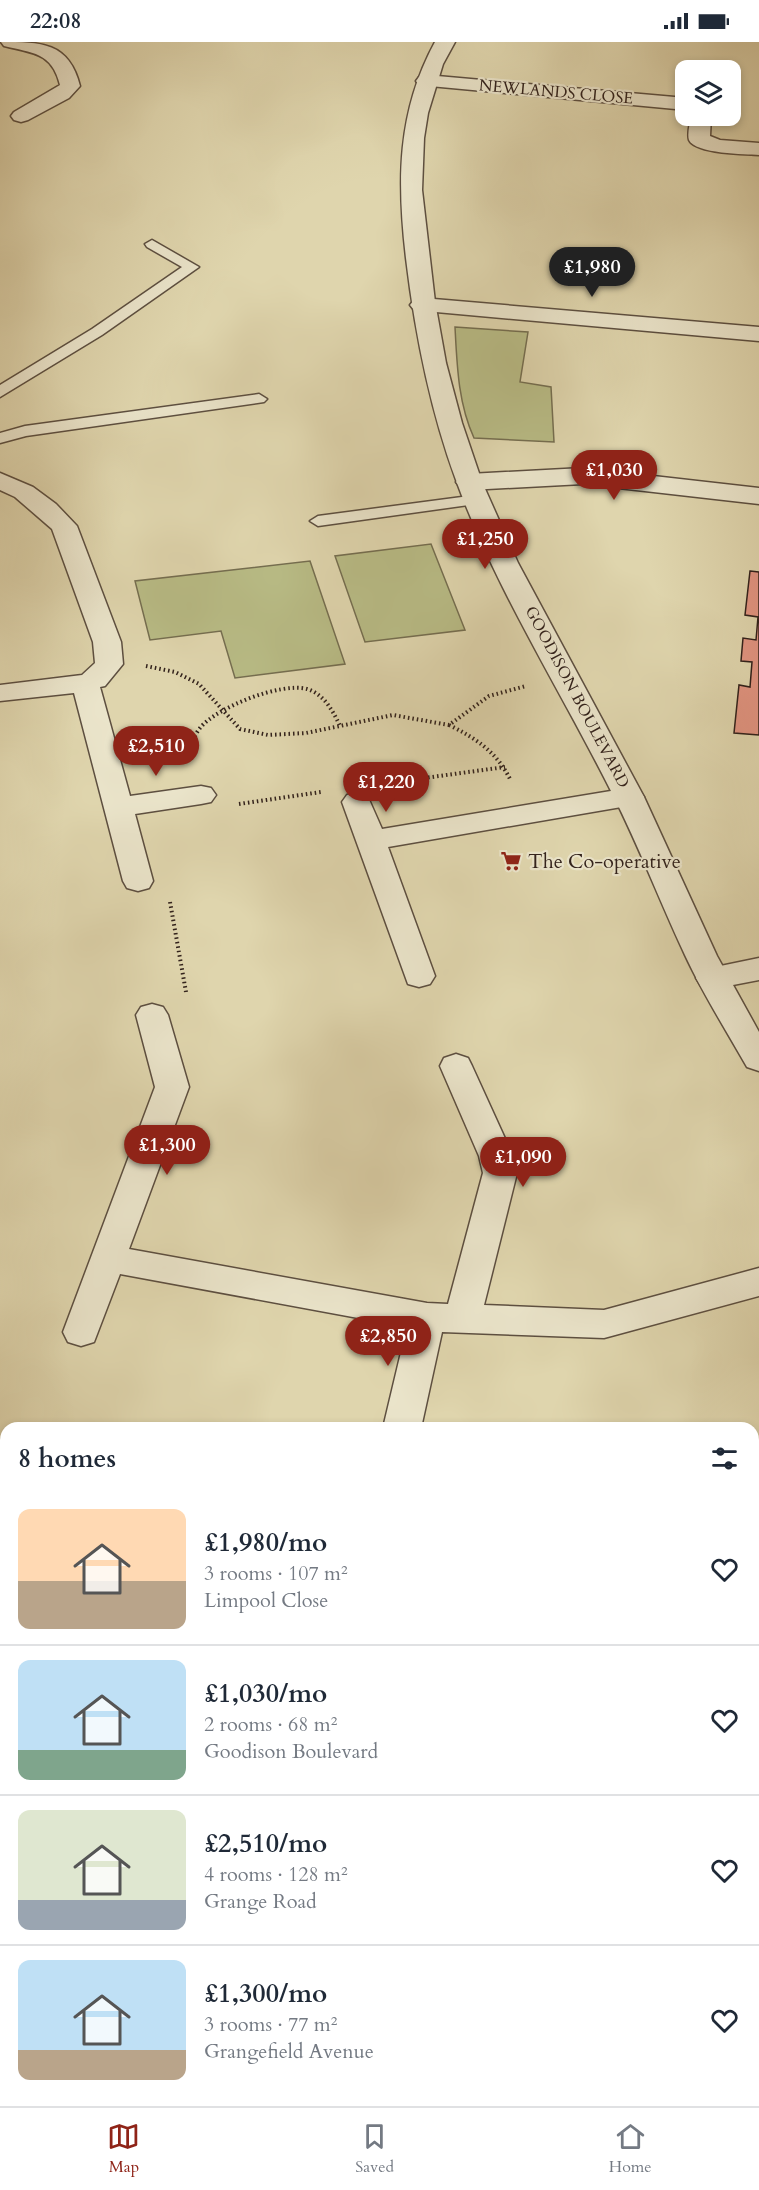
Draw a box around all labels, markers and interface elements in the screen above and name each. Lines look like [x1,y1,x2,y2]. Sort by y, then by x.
text: 22:08 [30,6,81,36]
map controls [675,60,741,126]
button: layers [675,60,741,126]
street label: NEWLANDS CLOSE [478,74,634,110]
pin: £1,980 [543,247,641,298]
text: £1,980 [563,253,621,280]
pin: £1,030 [565,450,663,501]
text: £1,030 [585,456,643,483]
pin: £1,250 [436,519,534,570]
text: £1,250 [456,525,514,552]
street label: GOODISON BOULEVARD [520,602,634,792]
pin: £2,510 [107,726,205,777]
text: £2,510 [127,732,185,759]
pin: £1,220 [337,762,435,813]
text: £1,220 [357,768,415,795]
place label: The Co-operative [528,848,681,875]
supermarket icon: The Co-operative [499,849,523,873]
pin: £1,300 [118,1125,216,1176]
text: £1,300 [138,1131,196,1158]
pin: £1,090 [474,1137,572,1188]
text: £1,090 [494,1143,552,1170]
pin: £2,850 [339,1316,437,1367]
text: £2,850 [359,1322,417,1349]
text: 8 homes [18,1441,116,1476]
icon: filters [708,1442,741,1475]
text: £1,980/mo [204,1525,327,1560]
icon: home [66,1533,138,1605]
icon: heart [708,1553,741,1586]
text: 3 rooms · 107 m² [204,1560,348,1587]
text: Limpool Close [204,1587,328,1614]
text: £1,030/mo [204,1676,327,1711]
icon: home [66,1684,138,1756]
icon: heart [708,1704,741,1737]
text: 2 rooms · 68 m² [204,1711,337,1738]
text: Goodison Boulevard [204,1738,378,1765]
text: £2,510/mo [204,1826,327,1861]
icon: home [66,1834,138,1906]
icon: heart [708,1854,741,1887]
text: 4 rooms · 128 m² [204,1861,348,1888]
text: Grange Road [204,1888,317,1915]
text: £1,300/mo [204,1976,327,2011]
icon: home [66,1984,138,2056]
icon: heart [708,2004,741,2037]
text: 3 rooms · 77 m² [204,2011,337,2038]
text: Grangefield Avenue [204,2038,374,2065]
tab: Map [107,2120,140,2178]
tab: Saved [355,2120,394,2178]
tab: Home [609,2120,652,2178]

